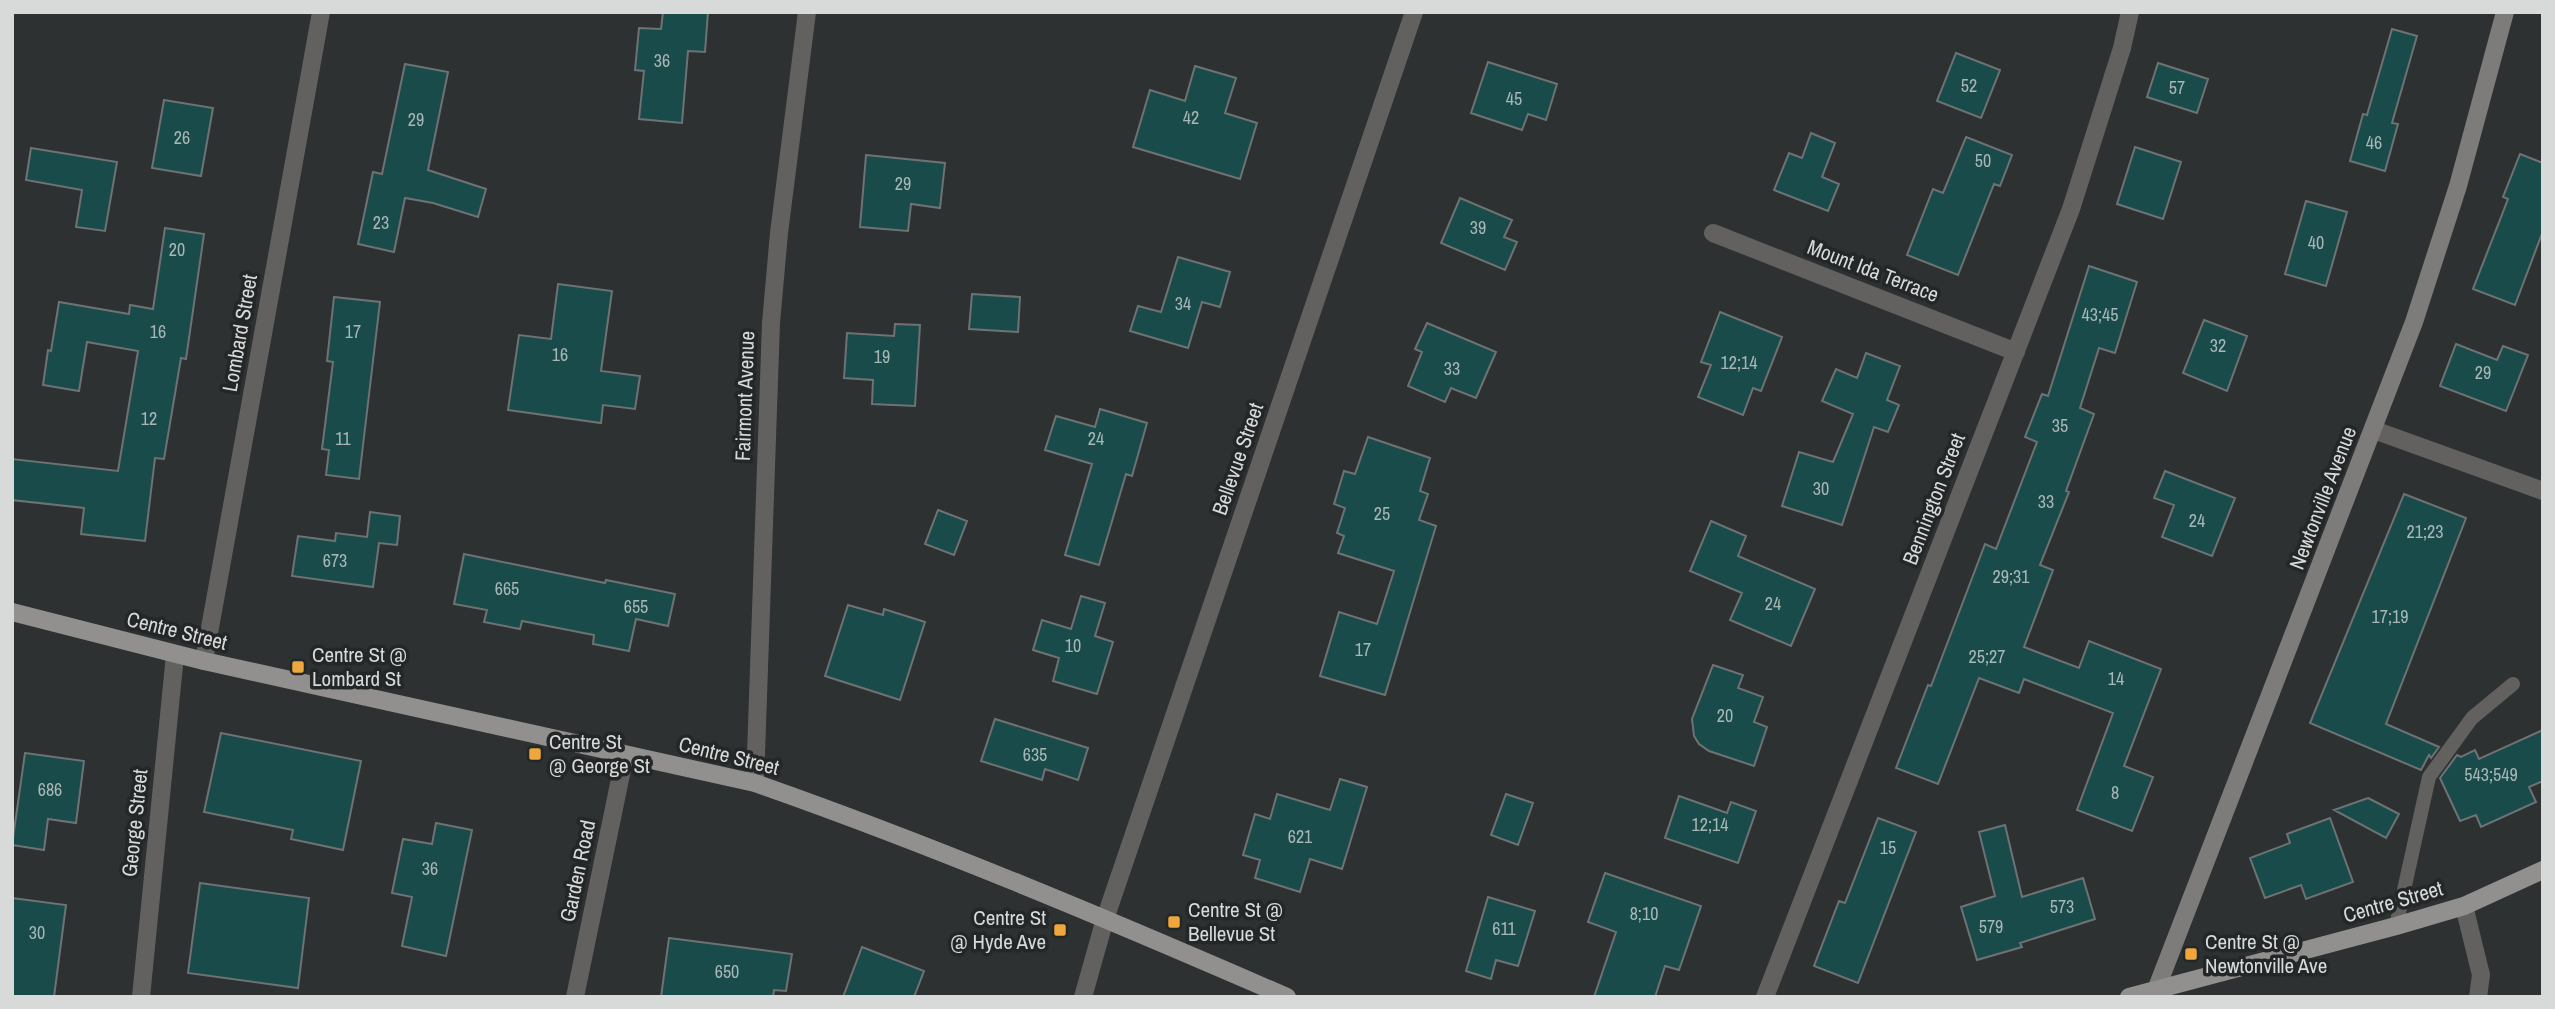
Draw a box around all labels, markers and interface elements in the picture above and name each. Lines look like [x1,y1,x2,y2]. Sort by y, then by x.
house number: 36 [654,48,670,73]
house number: 52 [1961,73,1977,98]
house number: 57 [2169,75,2185,100]
house number: 45 [1506,86,1522,111]
house number: 42 [1183,105,1199,130]
house number: 29 [408,107,424,132]
house number: 26 [174,125,190,150]
house number: 46 [2366,130,2382,155]
house number: 50 [1975,148,1991,173]
house number: 29 [895,171,911,196]
house number: 23 [373,210,389,235]
house number: 39 [1470,215,1486,240]
house number: 40 [2308,230,2324,255]
street label: Mount Ida Terrace [1803,232,1943,309]
house number: 20 [169,237,185,262]
street label: Lombard Street [215,272,264,394]
house number: 34 [1175,291,1191,316]
house number: 43;45 [2082,302,2118,327]
house number: 16 [150,319,166,344]
house number: 17 [345,319,361,344]
street label: Fairmont Avenue [728,331,761,461]
house number: 32 [2210,333,2226,358]
house number: 16 [552,342,568,367]
house number: 19 [874,344,890,369]
house number: 12;14 [1721,350,1757,375]
house number: 33 [1444,356,1460,381]
house number: 29 [2475,360,2491,385]
street label: Bellevue Street [1205,399,1270,519]
house number: 12 [141,406,157,431]
house number: 35 [2052,413,2068,438]
street label: Newtonville Avenue [2282,422,2363,573]
house number: 11 [335,426,351,451]
house number: 24 [1088,426,1104,451]
street label: Bennington Street [1895,429,1972,569]
house number: 30 [1813,476,1829,501]
house number: 33 [2038,489,2054,514]
house number: 25 [1374,501,1390,526]
house number: 24 [2189,508,2205,533]
house number: 21;23 [2407,519,2443,544]
house number: 673 [323,548,347,573]
house number: 29;31 [1993,564,2030,589]
house number: 665 [495,576,519,601]
house number: 24 [1765,591,1781,616]
house number: 655 [624,594,648,619]
street label: Centre Street [124,604,231,657]
house number: 17;19 [2372,604,2408,629]
house number: 10 [1065,633,1081,658]
house number: 17 [1355,637,1371,662]
place label: Centre St @ Lombard St [312,640,407,693]
house number: 25;27 [1969,644,2005,669]
marker: Centre St @ Lombard St [290,659,306,675]
house number: 14 [2108,666,2124,691]
house number: 20 [1717,703,1733,728]
place label: Centre St @ George St [549,727,650,780]
street label: Centre Street [676,729,783,782]
house number: 635 [1023,742,1047,767]
marker: Centre St @ George St [527,746,543,762]
house number: 543;549 [2464,762,2518,787]
street label: George Street [114,767,155,878]
house number: 686 [38,777,62,802]
house number: 8 [2111,780,2119,805]
house number: 12;14 [1692,812,1728,837]
street label: Garden Road [553,817,602,924]
house number: 621 [1288,824,1313,849]
house number: 15 [1880,835,1896,860]
house number: 36 [422,856,438,881]
street label: Centre Street [2340,873,2446,930]
house number: 573 [2050,894,2074,919]
place label: Centre St @ Bellevue St [1188,895,1283,948]
house number: 8;10 [1630,901,1658,926]
place label: Centre St @ Hyde Ave [950,903,1046,956]
marker: Centre St @ Bellevue St [1166,914,1182,930]
house number: 579 [1979,914,2003,939]
house number: 611 [1492,916,1517,941]
house number: 30 [29,920,45,945]
marker: Centre St @ Hyde Ave [1052,922,1068,938]
place label: Centre St @ Newtonville Ave [2205,927,2327,980]
marker: Centre St @ Newtonville Ave [2183,946,2199,962]
house number: 650 [715,959,739,984]

